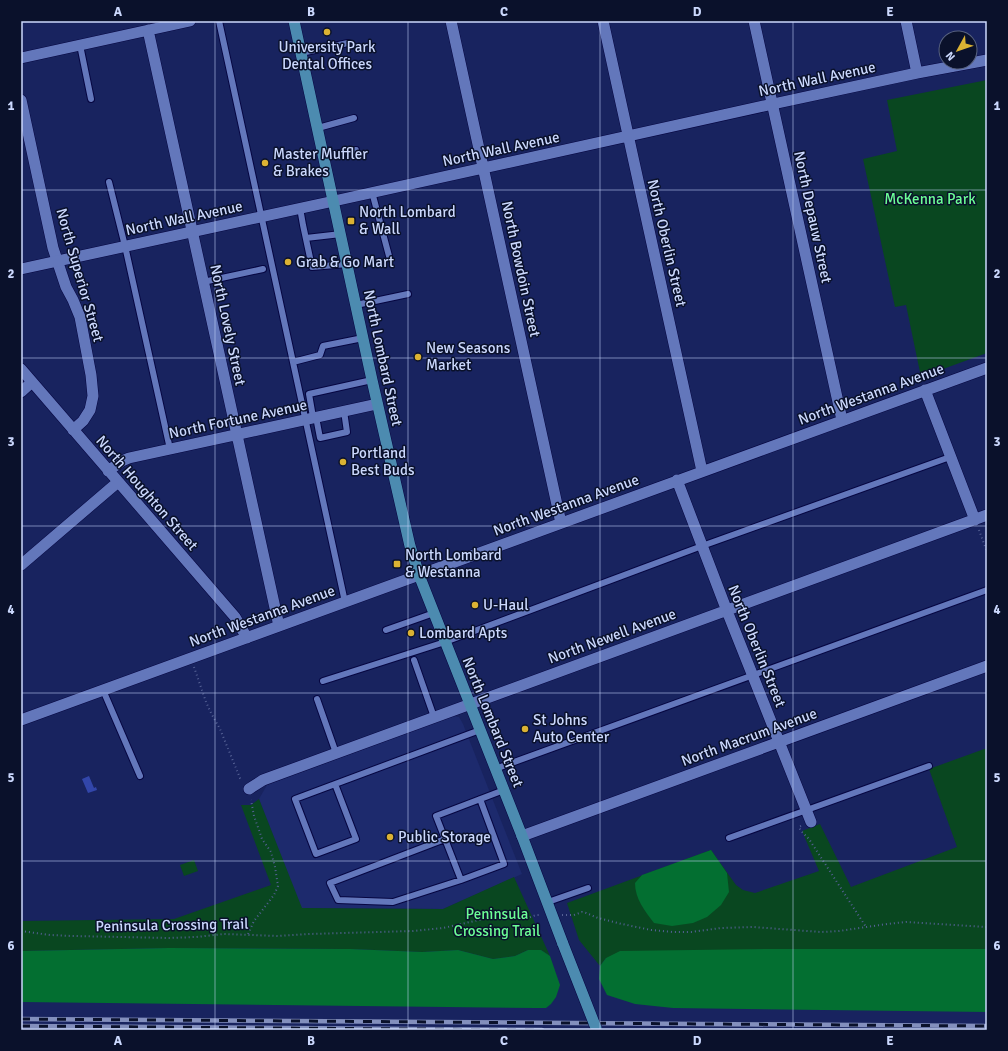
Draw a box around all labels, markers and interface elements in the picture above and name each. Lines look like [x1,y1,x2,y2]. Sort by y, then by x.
text: A [114,4,123,20]
text: B [307,4,315,20]
text: C [500,4,508,20]
text: D [693,4,702,20]
text: E [886,4,894,20]
marker: University Park Dental Offices [322,27,332,37]
north arrow [938,30,978,70]
place label: University Park Dental Offices [279,38,376,73]
text: N [943,49,958,63]
street label: North Wall Avenue [757,58,877,100]
text: 1 [7,98,15,114]
text: 1 [993,98,1001,114]
street label: North Wall Avenue [441,128,561,170]
place label: Master Muffler & Brakes [273,145,368,180]
street label: North Depauw Street [790,149,836,285]
marker: Master Muffler & Brakes [260,158,270,168]
street label: North Oberlin Street [644,177,690,309]
park label: McKenna Park [884,190,976,208]
street label: North Wall Avenue [124,197,244,239]
street label: North Bowdoin Street [498,199,544,339]
place label: North Lombard & Wall [359,203,456,238]
street label: North Superior Street [52,206,108,344]
marker: North Lombard & Wall [346,216,356,226]
place label: Grab & Go Mart [296,253,394,271]
marker: Grab & Go Mart [283,257,293,267]
street label: North Lovely Street [206,263,250,387]
text: 2 [7,266,15,282]
text: 2 [993,266,1001,282]
street label: North Lombard Street [360,288,406,428]
place label: New Seasons Market [426,339,511,374]
marker: New Seasons Market [413,352,423,362]
street label: North Westanna Avenue [796,359,946,429]
street label: North Fortune Avenue [167,396,309,442]
street label: North Houghton Street [92,432,202,554]
text: 3 [7,434,15,450]
text: 3 [993,434,1001,450]
place label: Portland Best Buds [351,444,415,479]
marker: Portland Best Buds [338,457,348,467]
street label: North Westanna Avenue [491,470,641,540]
place label: North Lombard & Westanna [405,546,502,581]
marker: North Lombard & Westanna [392,559,402,569]
street label: North Westanna Avenue [187,581,337,651]
street label: North Oberlin Street [724,582,790,710]
place label: U-Haul [483,596,529,614]
marker: U-Haul [470,600,480,610]
text: 4 [7,602,15,618]
text: 4 [993,602,1001,618]
street label: North Newell Avenue [545,604,679,668]
place label: Lombard Apts [419,624,508,642]
marker: Lombard Apts [406,628,416,638]
street label: North Lombard Street [459,654,527,790]
street label: North Macrum Avenue [679,704,819,770]
place label: St Johns Auto Center [533,711,610,746]
marker: St Johns Auto Center [520,724,530,734]
text: 5 [7,770,15,786]
text: 5 [993,770,1001,786]
place label: Public Storage [398,828,491,846]
marker: Public Storage [385,832,395,842]
park label: Peninsula Crossing Trail [454,905,540,940]
street label: Peninsula Crossing Trail [95,915,249,935]
text: 6 [7,938,15,954]
text: 6 [993,938,1001,954]
text: A [114,1033,123,1049]
text: B [307,1033,315,1049]
text: C [500,1033,508,1049]
text: D [693,1033,702,1049]
text: E [886,1033,894,1049]

